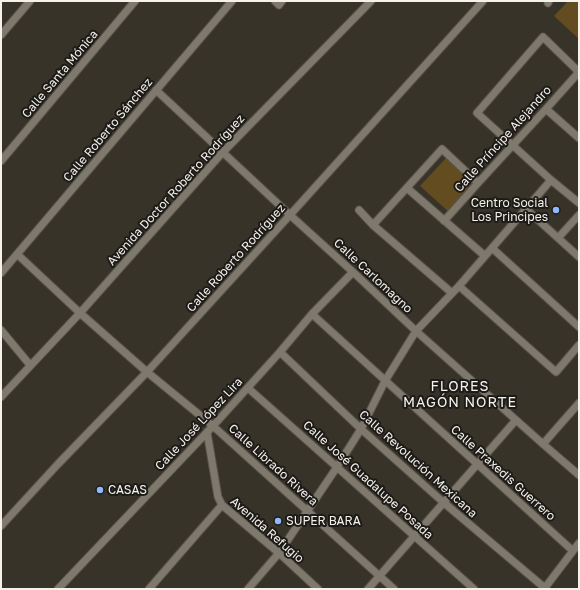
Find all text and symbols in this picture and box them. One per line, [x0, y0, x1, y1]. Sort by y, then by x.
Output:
street label: Calle Santa Mónica [19, 27, 101, 121]
street label: Calle Roberto Sánchez [60, 75, 156, 185]
street label: Calle Príncipe Alejandro [452, 83, 554, 195]
street label: Avenida Doctor Roberto Rodríguez [104, 112, 248, 268]
place label: Centro Social Los Principes [471, 196, 548, 224]
street label: Calle Roberto Rodríguez [184, 201, 288, 315]
marker: Centro Social Los Principes [551, 205, 561, 215]
street label: Calle Carlomagno [331, 236, 415, 316]
street label: Calle José López Lira [152, 375, 246, 473]
district label: FLORES MAGÓN NORTE [403, 379, 517, 412]
street label: Calle Revolución Mexicana [356, 407, 480, 521]
street label: Calle José Guadalupe Posada [300, 418, 436, 542]
street label: Calle Librado Rivera [225, 421, 321, 509]
street label: Calle Praxedis Guerrero [448, 422, 558, 524]
place label: CASAS [108, 483, 147, 497]
marker: CASAS [95, 485, 105, 495]
street label: Avenida Refugio [227, 494, 307, 566]
place label: SUPER BARA [286, 514, 361, 528]
marker: SUPER BARA [273, 516, 283, 526]

